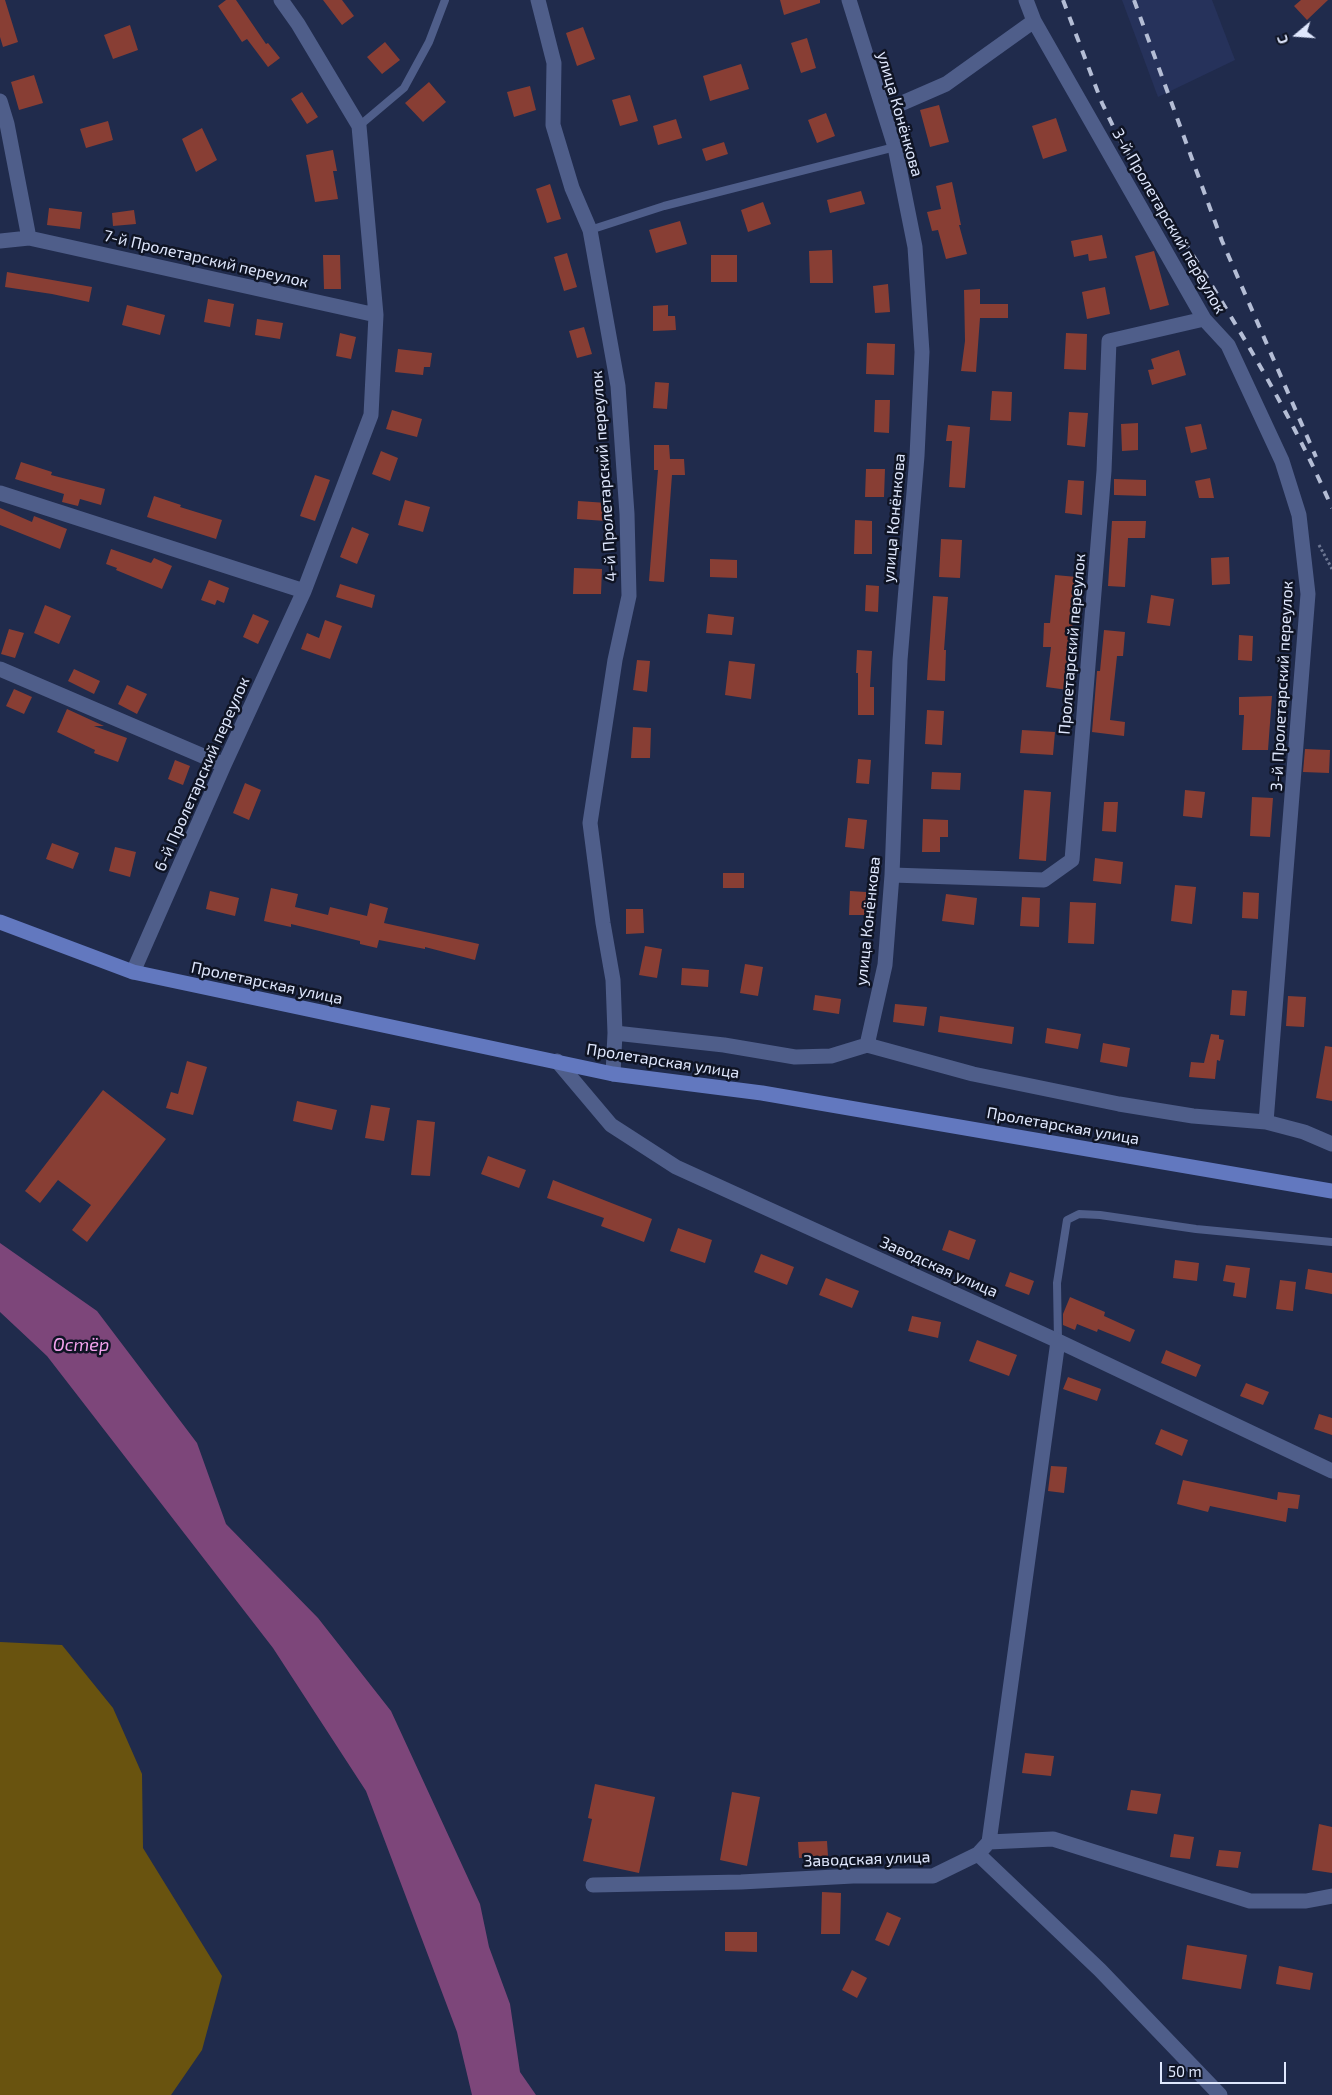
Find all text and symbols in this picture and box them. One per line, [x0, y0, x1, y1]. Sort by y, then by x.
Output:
north arrow [1272, 10, 1322, 60]
text: С [1273, 33, 1292, 46]
street label: улица Конёнкова [873, 49, 927, 179]
street label: 3-й Пролетарский переулок [1108, 125, 1230, 317]
street label: 7-й Пролетарский переулок [102, 226, 310, 292]
street label: 4-й Пролетарский переулок [587, 370, 621, 582]
street label: улица Конёнкова [879, 453, 909, 583]
street label: Пролетарский переулок [1055, 553, 1089, 735]
street label: 3-й Пролетарский переулок [1267, 580, 1297, 792]
street label: 6-й Пролетарский переулок [150, 674, 254, 874]
street label: улица Конёнкова [852, 856, 884, 986]
street label: Пролетарская улица [189, 958, 345, 1008]
street label: Пролетарская улица [585, 1039, 741, 1083]
street label: Пролетарская улица [985, 1103, 1141, 1149]
street label: Заводская улица [877, 1232, 1001, 1302]
water label: Остёр [53, 1334, 109, 1356]
street label: Заводская улица [803, 1847, 931, 1871]
scale bar [1162, 2052, 1288, 2084]
text: 50 m [1168, 2062, 1202, 2080]

